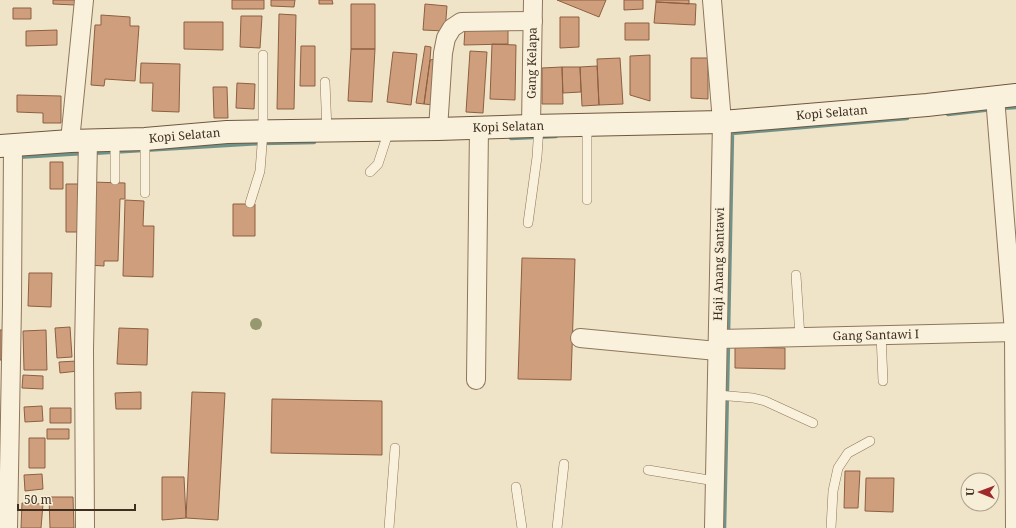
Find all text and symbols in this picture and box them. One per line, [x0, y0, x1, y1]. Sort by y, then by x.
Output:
street label: Gang Kelapa [522, 27, 541, 99]
street label: Kopi Selatan [796, 101, 869, 124]
street label: Kopi Selatan [472, 117, 545, 136]
street label: Kopi Selatan [148, 124, 221, 147]
street label: Haji Anang Santawi [709, 207, 728, 321]
street label: Gang Santawi I [833, 325, 919, 344]
north arrow [960, 472, 1000, 512]
scale bar [18, 486, 135, 512]
text: U [962, 487, 977, 496]
text: 50 m [24, 491, 52, 508]

